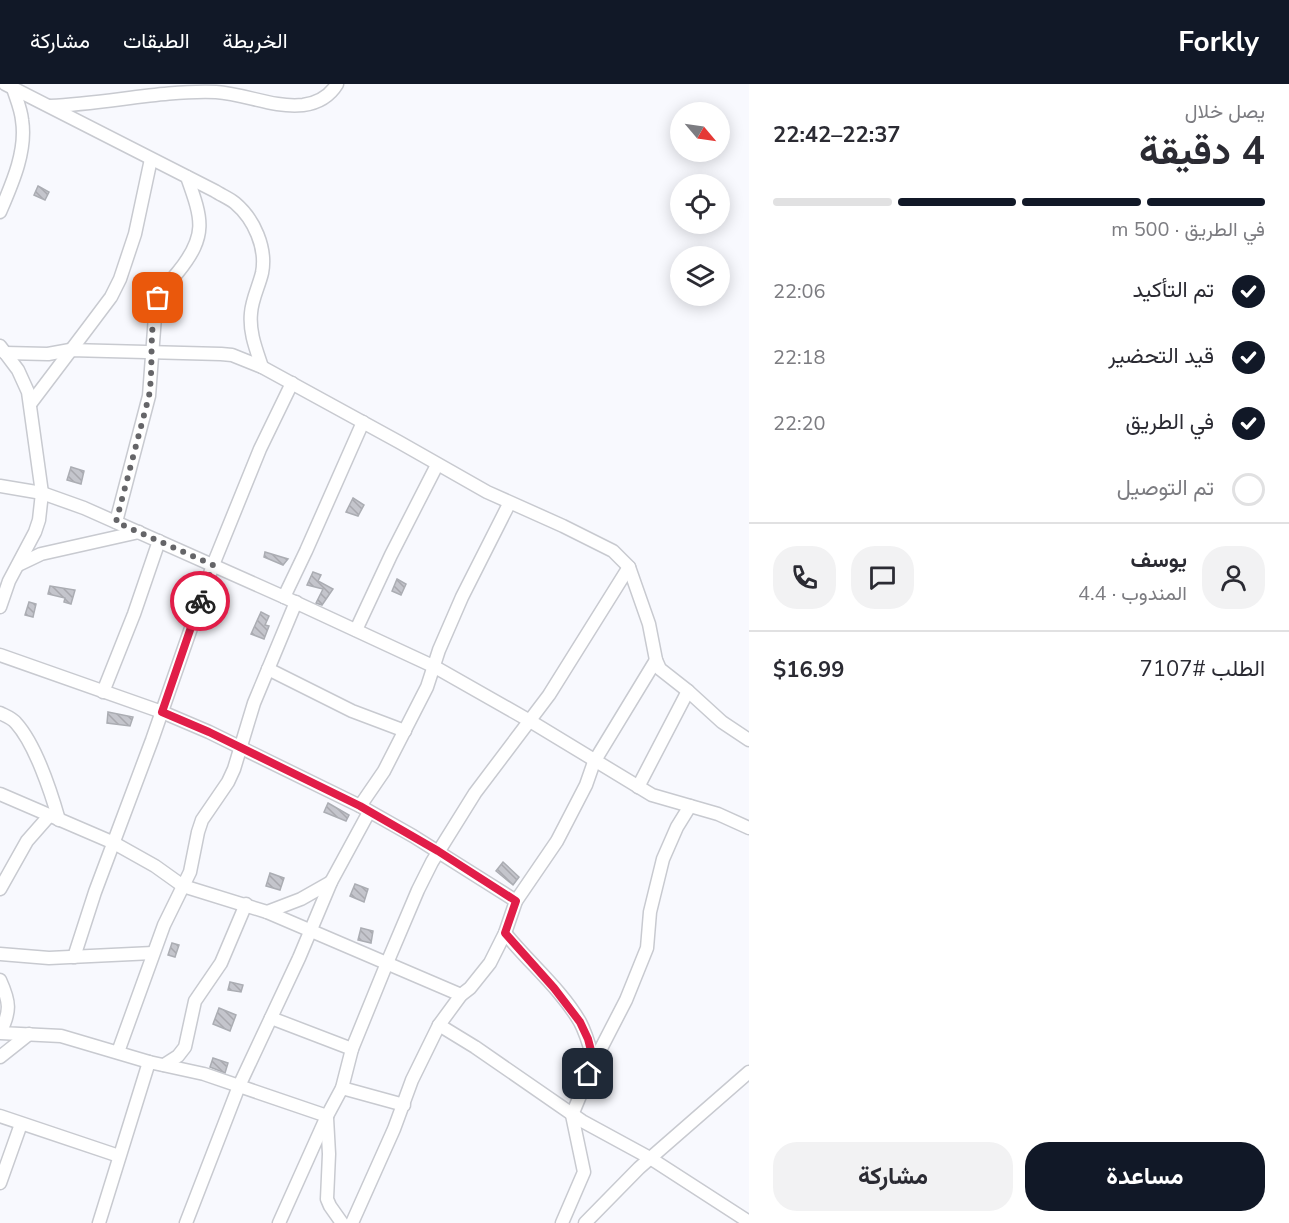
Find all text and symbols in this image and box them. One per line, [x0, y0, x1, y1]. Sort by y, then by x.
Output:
text: Forkly [1178, 23, 1259, 61]
text: مشاركة [30, 27, 90, 55]
text: الطبقات [123, 27, 190, 55]
text: الخريطة [223, 27, 288, 55]
text: يصل خلال [1185, 98, 1265, 125]
north arrow [670, 102, 730, 162]
map controls [670, 102, 730, 306]
text: 22:37–22:42 [773, 120, 901, 150]
text: 4 دقيقة [1139, 125, 1265, 178]
button: locate [670, 174, 730, 234]
text: في الطريق · 500 m [1111, 216, 1265, 243]
button: layers [670, 246, 730, 306]
pin [132, 272, 183, 323]
text: تم التأكيد [1133, 275, 1214, 305]
icon: check [1232, 275, 1265, 308]
text: 22:06 [773, 278, 826, 305]
icon: bag [141, 281, 174, 314]
text: قيد التحضير [1108, 341, 1214, 371]
icon: check [1232, 341, 1265, 374]
text: 22:18 [773, 344, 826, 371]
text: في الطريق [1125, 407, 1214, 437]
icon: check [1232, 407, 1265, 440]
text: 22:20 [773, 410, 826, 437]
text: تم التوصيل [1117, 473, 1214, 503]
text: يوسف [1131, 545, 1187, 575]
button: phone [773, 546, 836, 609]
button: chat [851, 546, 914, 609]
button: person [1202, 546, 1265, 609]
courier [170, 571, 230, 631]
text: المندوب · 4.4 [1078, 580, 1187, 607]
icon: bike [184, 585, 217, 618]
text: الطلب #7107 [1140, 654, 1265, 684]
text: $16.99 [773, 655, 844, 685]
pin [562, 1048, 613, 1099]
icon: home [571, 1057, 604, 1090]
button: مشاركة [773, 1142, 1013, 1211]
button: مساعدة [1025, 1142, 1265, 1211]

